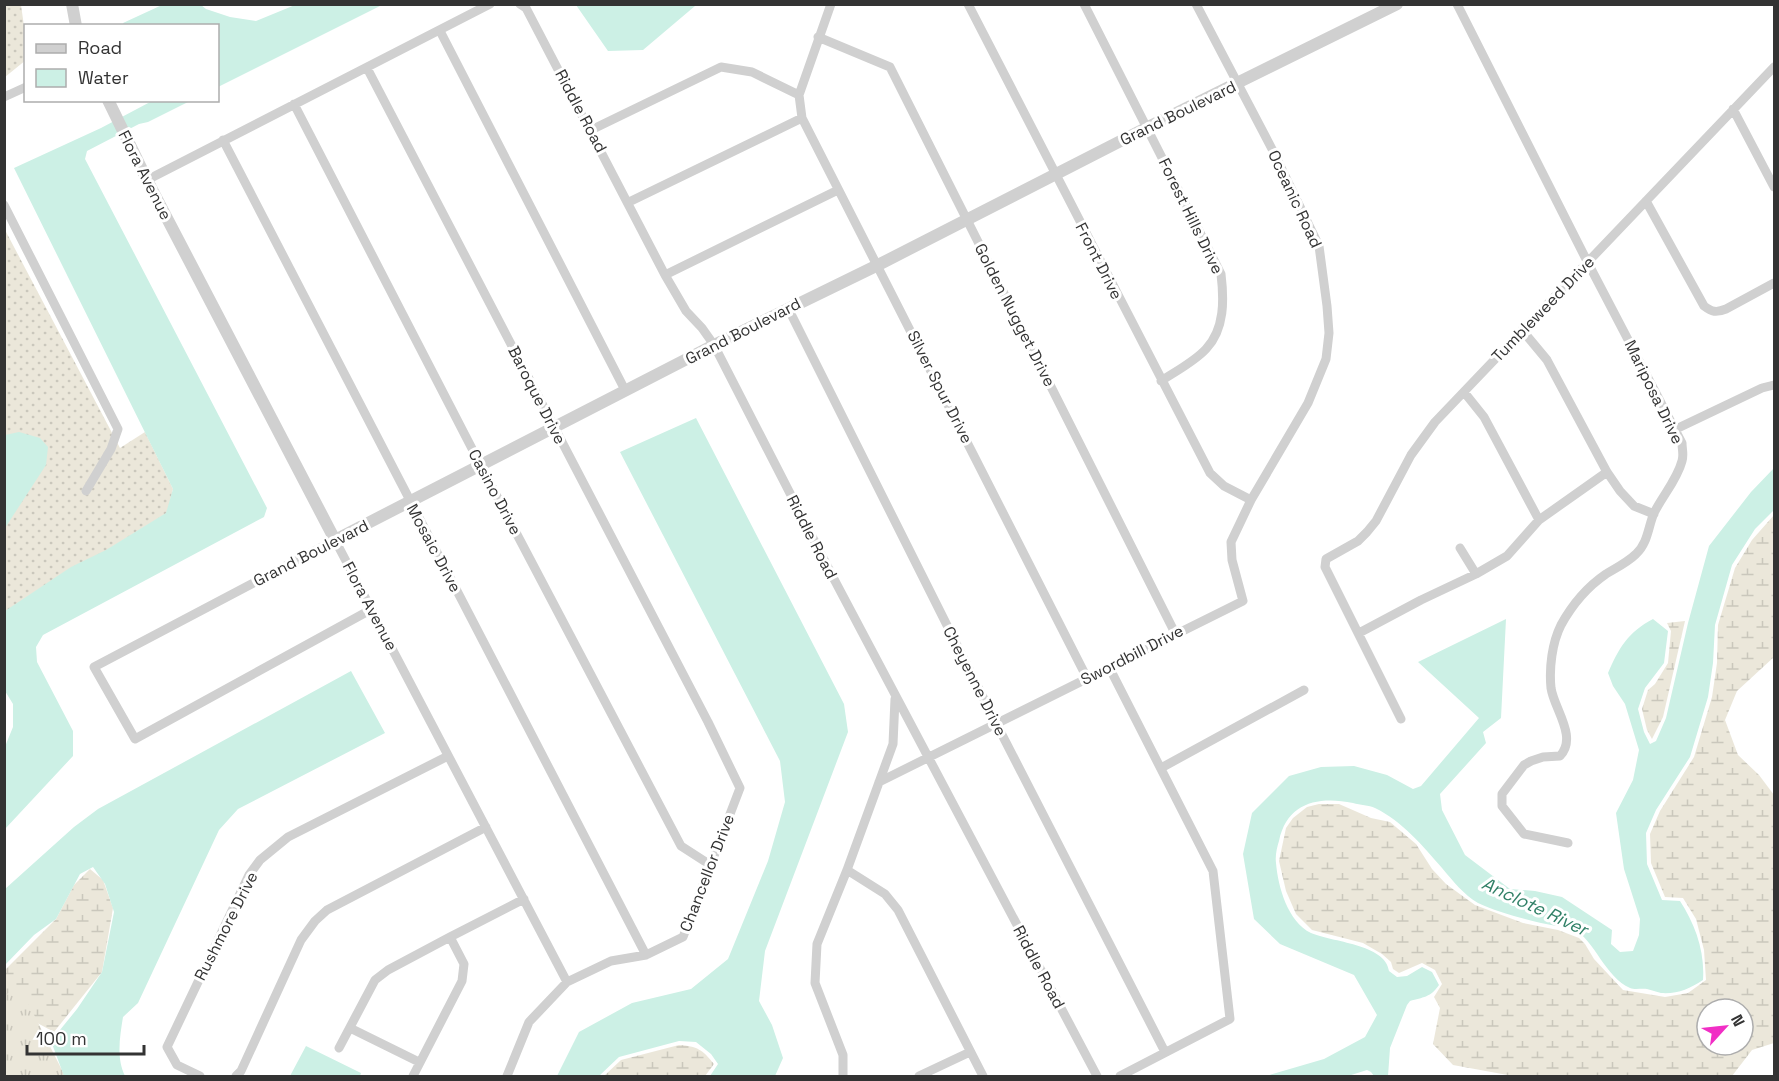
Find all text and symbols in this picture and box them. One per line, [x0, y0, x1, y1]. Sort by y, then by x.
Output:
legend [24, 24, 219, 102]
text: Road [78, 36, 122, 59]
text: Water [78, 66, 129, 89]
street label: Riddle Road [550, 66, 612, 156]
street label: Grand Boulevard [1116, 76, 1240, 150]
street label: Flora Avenue [113, 127, 177, 223]
street label: Oceanic Road [1263, 147, 1327, 251]
street label: Forest Hills Drive [1154, 155, 1228, 277]
street label: Front Drive [1071, 219, 1127, 303]
street label: Golden Nugget Drive [970, 240, 1060, 390]
street label: Tumbleweed Drive [1487, 251, 1599, 367]
street label: Grand Boulevard [682, 293, 804, 369]
street label: Silver Spur Drive [903, 327, 977, 447]
street label: Mariposa Drive [1620, 337, 1688, 447]
street label: Baroque Drive [503, 342, 571, 448]
street label: Casino Drive [464, 446, 526, 538]
street label: Riddle Road [782, 492, 842, 582]
street label: Mosaic Drive [402, 500, 466, 596]
street label: Grand Boulevard [250, 515, 372, 591]
street label: Flora Avenue [338, 558, 402, 654]
street label: Swordbill Drive [1077, 620, 1187, 690]
street label: Cheyenne Drive [938, 623, 1012, 739]
street label: Chancellor Drive [675, 811, 739, 935]
street label: Rushmore Drive [190, 868, 262, 984]
water label: Anclote River [1478, 871, 1594, 941]
street label: Riddle Road [1008, 922, 1070, 1012]
north arrow [1695, 997, 1755, 1057]
text: N [1726, 1011, 1750, 1030]
scale bar [27, 1018, 144, 1056]
text: 100 m [36, 1027, 87, 1050]

